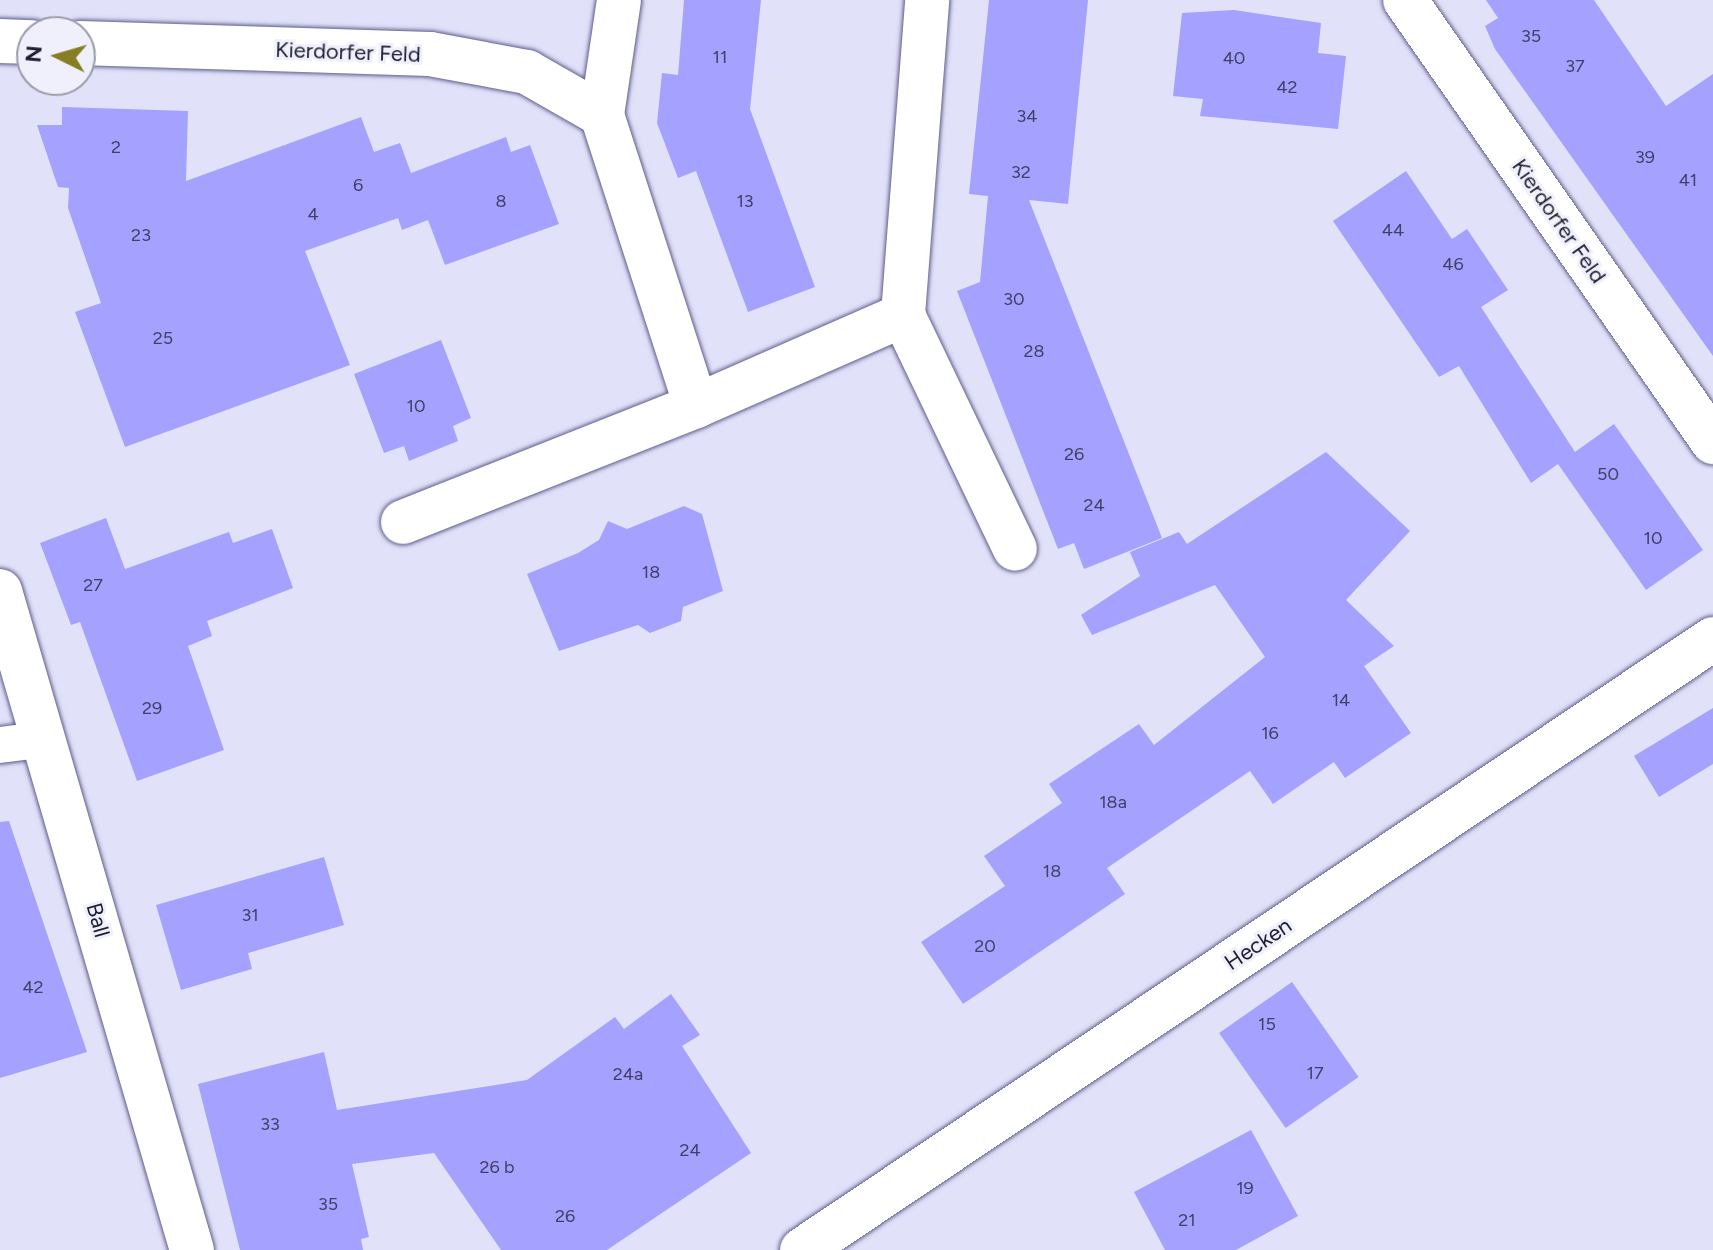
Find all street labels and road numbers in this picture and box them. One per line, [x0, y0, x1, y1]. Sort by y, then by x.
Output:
street label: Kierdorfer Feld [275, 36, 421, 68]
street label: Kierdorfer Feld [1506, 154, 1612, 288]
street label: Ball [81, 900, 115, 940]
street label: Hecken [1219, 912, 1297, 976]

